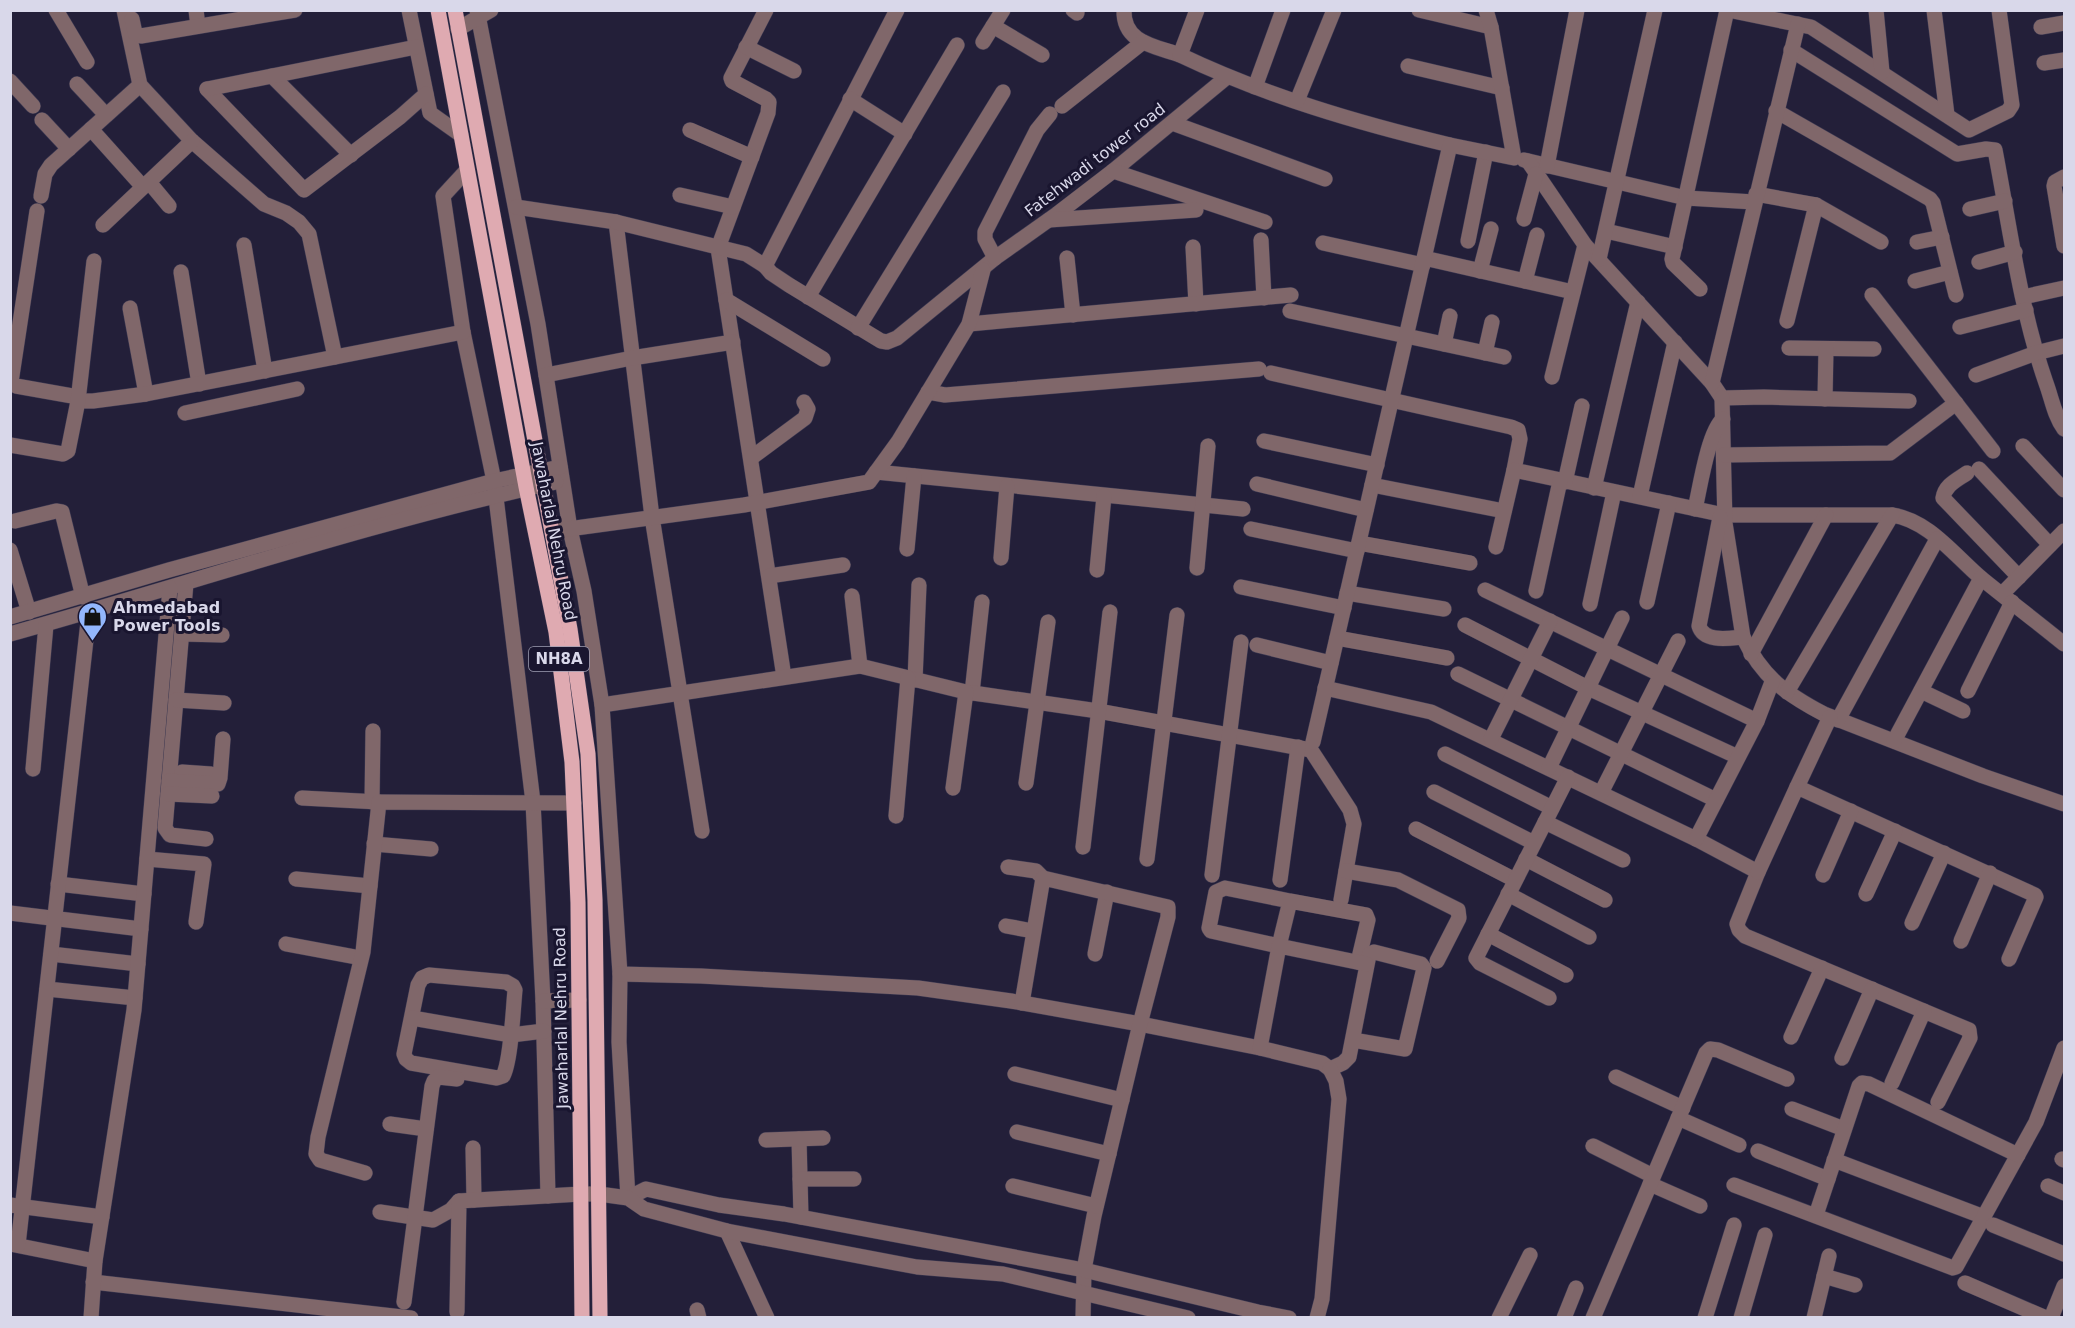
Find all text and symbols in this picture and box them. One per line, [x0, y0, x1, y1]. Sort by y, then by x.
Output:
street label: Fatehwadi tower road [1021, 99, 1169, 221]
street label: Jawaharlal Nehru Road [527, 439, 581, 622]
place label: Ahmedabad Power Tools [113, 598, 221, 635]
shop icon: Ahmedabad Power Tools [76, 600, 108, 642]
road number: NH8A [529, 647, 589, 671]
street label: Jawaharlal Nehru Road [550, 927, 572, 1110]

